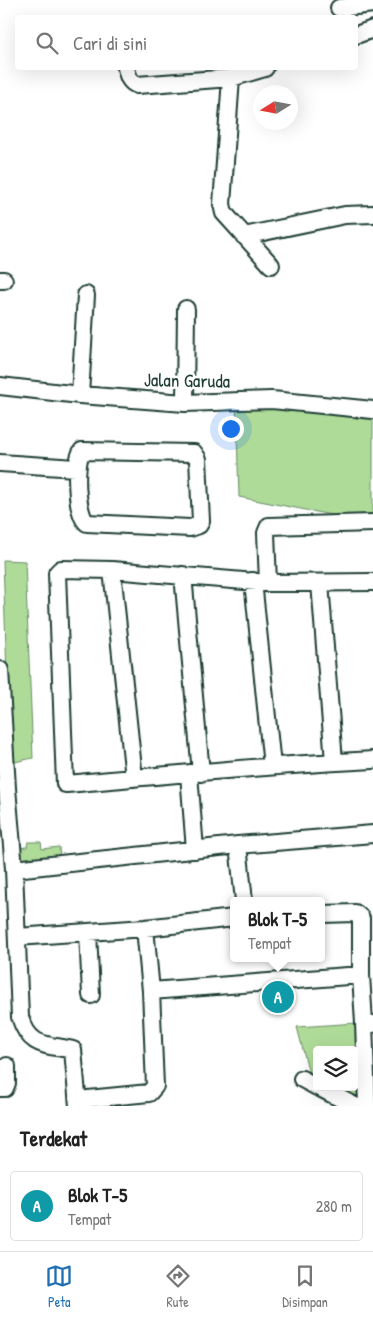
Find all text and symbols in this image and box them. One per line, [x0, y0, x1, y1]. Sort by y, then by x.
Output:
search box [15, 15, 358, 70]
icon: search [33, 29, 61, 57]
text: Cari di sini [73, 30, 147, 56]
north arrow [253, 85, 298, 130]
street label: Jalan Garuda [144, 366, 231, 394]
your location [218, 416, 244, 442]
popup [230, 897, 325, 962]
text: Blok T-5 [248, 906, 307, 932]
text: Tempat [248, 932, 291, 954]
pin: A [262, 978, 294, 1016]
map controls [313, 1046, 358, 1091]
button: layers [313, 1046, 358, 1091]
text: Terdekat [20, 1124, 87, 1153]
text: Blok T-5 [68, 1182, 127, 1208]
text: A [33, 1195, 41, 1217]
text: 280 m [316, 1195, 352, 1217]
text: Tempat [68, 1208, 111, 1230]
tab: Peta [45, 1262, 73, 1311]
tab: Rute [164, 1262, 192, 1311]
tab: Disimpan [282, 1262, 328, 1311]

